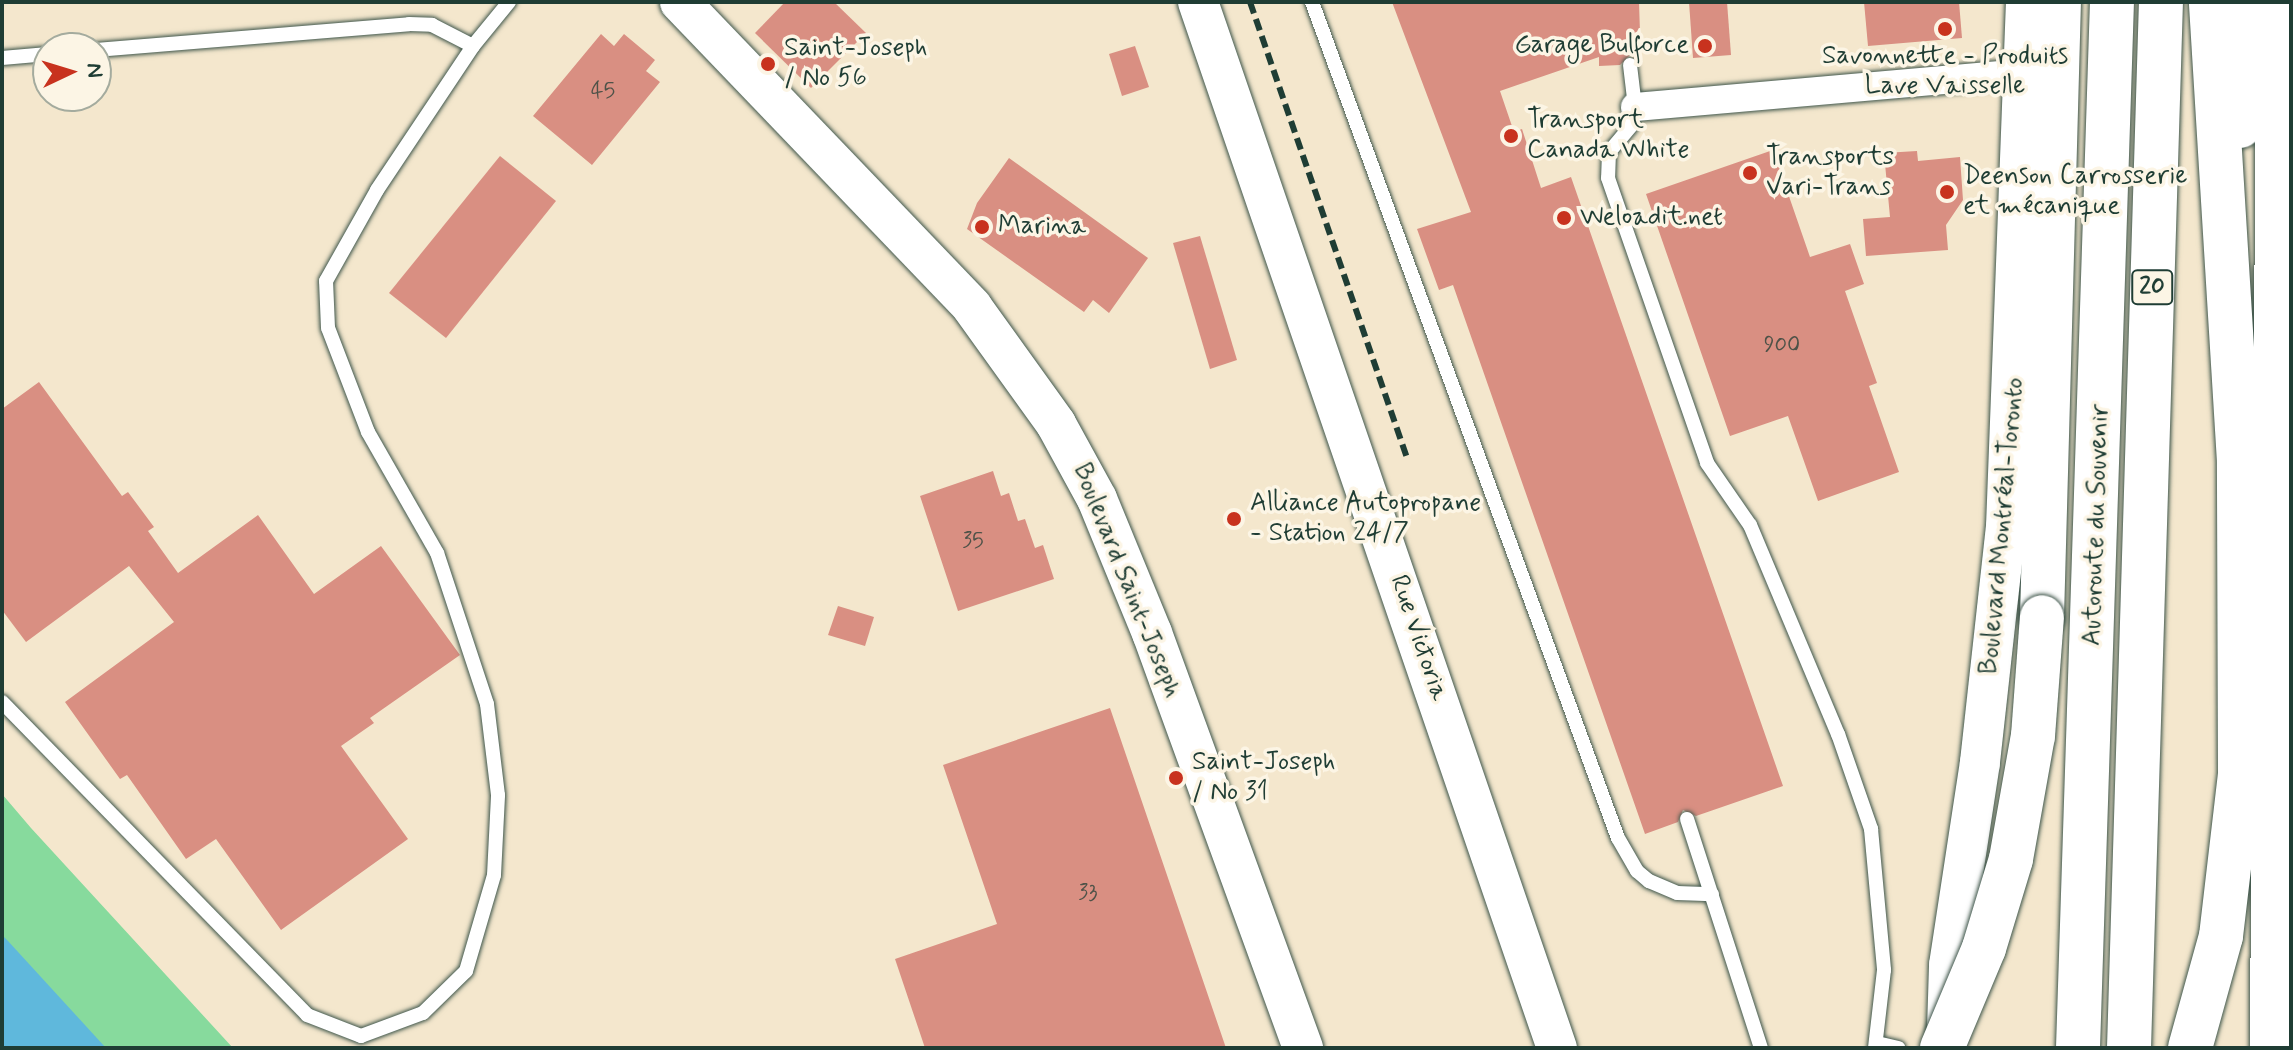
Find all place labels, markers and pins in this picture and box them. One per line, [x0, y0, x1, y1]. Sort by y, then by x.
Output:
marker: Savonnette - Produits Lave Vaisselle [1936, 20, 1954, 38]
place label: Garage Bulforce [1515, 30, 1689, 62]
place label: Saint-Joseph / No 56 [784, 33, 928, 94]
marker: Garage Bulforce [1696, 37, 1714, 55]
place label: Savonnette - Produits Lave Vaisselle [1822, 41, 2068, 102]
marker: Saint-Joseph / No 56 [759, 55, 777, 73]
place label: Transport Canada White [1527, 105, 1689, 166]
marker: Transport Canada White [1502, 127, 1520, 145]
place label: Transports Vari-Trans [1766, 142, 1894, 204]
place label: Deenson Carrosserie et mécanique [1963, 161, 2189, 222]
marker: Transports Vari-Trans [1741, 164, 1759, 182]
marker: Deenson Carrosserie et mécanique [1938, 183, 1956, 201]
place label: Weloadit.net [1580, 202, 1723, 234]
marker: Weloadit.net [1555, 209, 1573, 227]
place label: Marina [998, 211, 1086, 243]
marker: Marina [973, 218, 991, 236]
place label: Alliance Autopropane - Station 24/7 [1250, 488, 1478, 550]
marker: Alliance Autopropane - Station 24/7 [1225, 510, 1243, 528]
place label: Saint-Joseph / No 31 [1192, 747, 1336, 808]
marker: Saint-Joseph / No 31 [1167, 769, 1185, 787]

